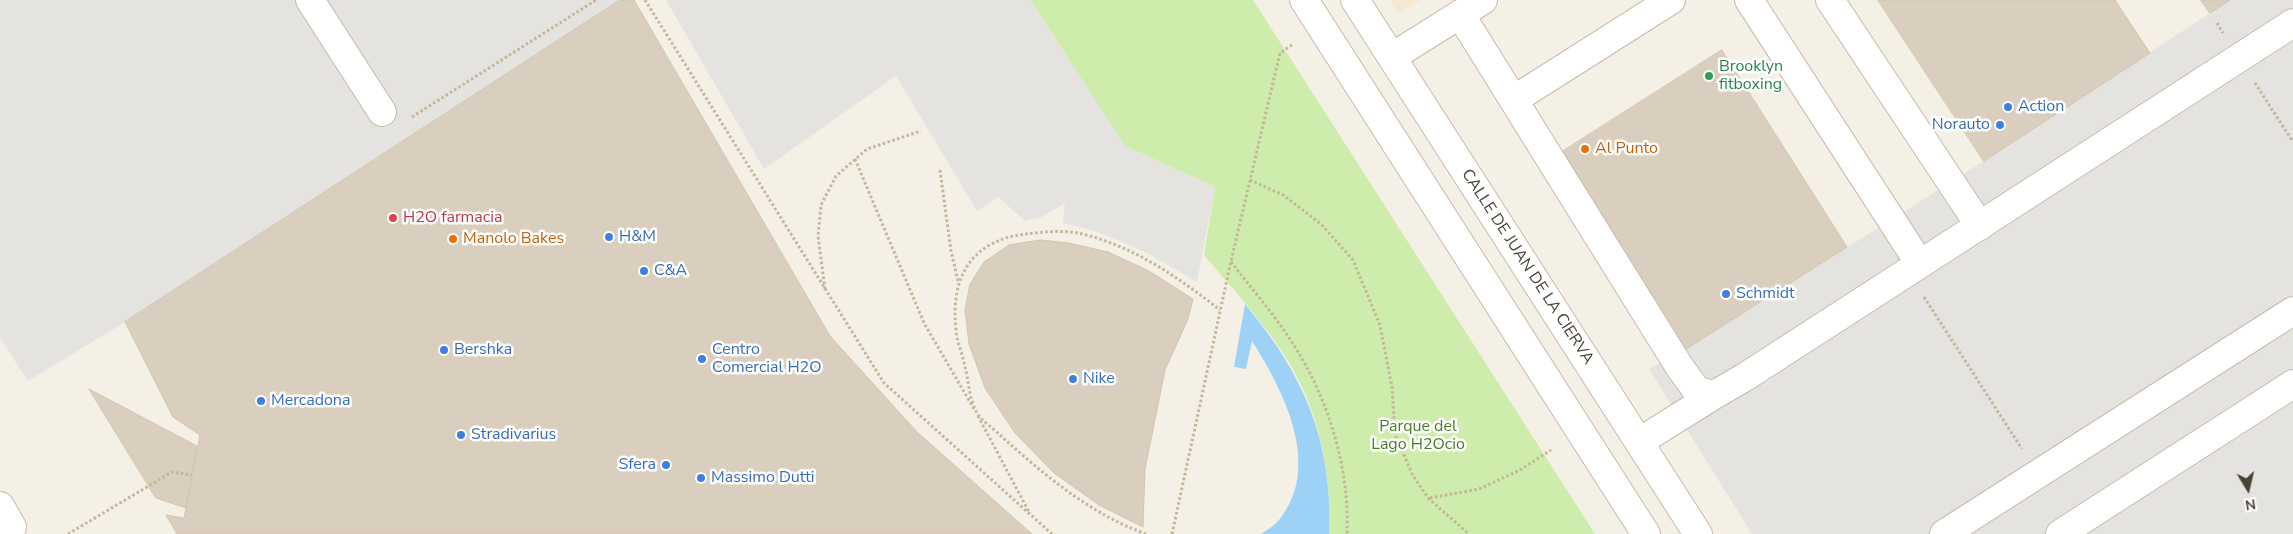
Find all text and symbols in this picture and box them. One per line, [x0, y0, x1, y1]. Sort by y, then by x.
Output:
place label: Brooklyn fitboxing [1719, 57, 1783, 95]
marker: Brooklyn fitboxing [1703, 70, 1715, 82]
place label: Action [2018, 97, 2064, 117]
marker: Action [2002, 101, 2014, 113]
place label: Norauto [1932, 115, 1990, 135]
marker: Norauto [1994, 119, 2006, 131]
place label: Al Punto [1595, 139, 1658, 159]
marker: Al Punto [1579, 143, 1591, 155]
street label: CALLE DE JUAN DE LA CIERVA [1457, 166, 1597, 368]
place label: H2O farmacia [403, 208, 502, 228]
marker: H2O farmacia [387, 212, 399, 224]
place label: H&M [619, 227, 656, 247]
place label: Manolo Bakes [463, 229, 564, 249]
marker: H&M [603, 231, 615, 243]
marker: Manolo Bakes [447, 233, 459, 245]
place label: C&A [654, 261, 687, 281]
marker: C&A [638, 265, 650, 277]
place label: Schmidt [1736, 284, 1795, 304]
marker: Schmidt [1720, 288, 1732, 300]
place label: Bershka [454, 340, 512, 360]
place label: Centro Comercial H2O [712, 340, 821, 378]
marker: Bershka [438, 344, 450, 356]
marker: Centro Comercial H2O [696, 353, 708, 365]
place label: Nike [1083, 369, 1115, 389]
marker: Nike [1067, 373, 1079, 385]
place label: Mercadona [271, 391, 350, 411]
marker: Mercadona [255, 395, 267, 407]
park label: Parque del Lago H2Ocio [1371, 417, 1465, 455]
place label: Stradivarius [471, 425, 556, 445]
marker: Stradivarius [455, 429, 467, 441]
place label: Sfera [618, 455, 656, 475]
marker: Sfera [660, 459, 672, 471]
north arrow [2223, 464, 2273, 514]
place label: Massimo Dutti [711, 468, 815, 488]
marker: Massimo Dutti [695, 472, 707, 484]
text: N [2244, 494, 2257, 515]

